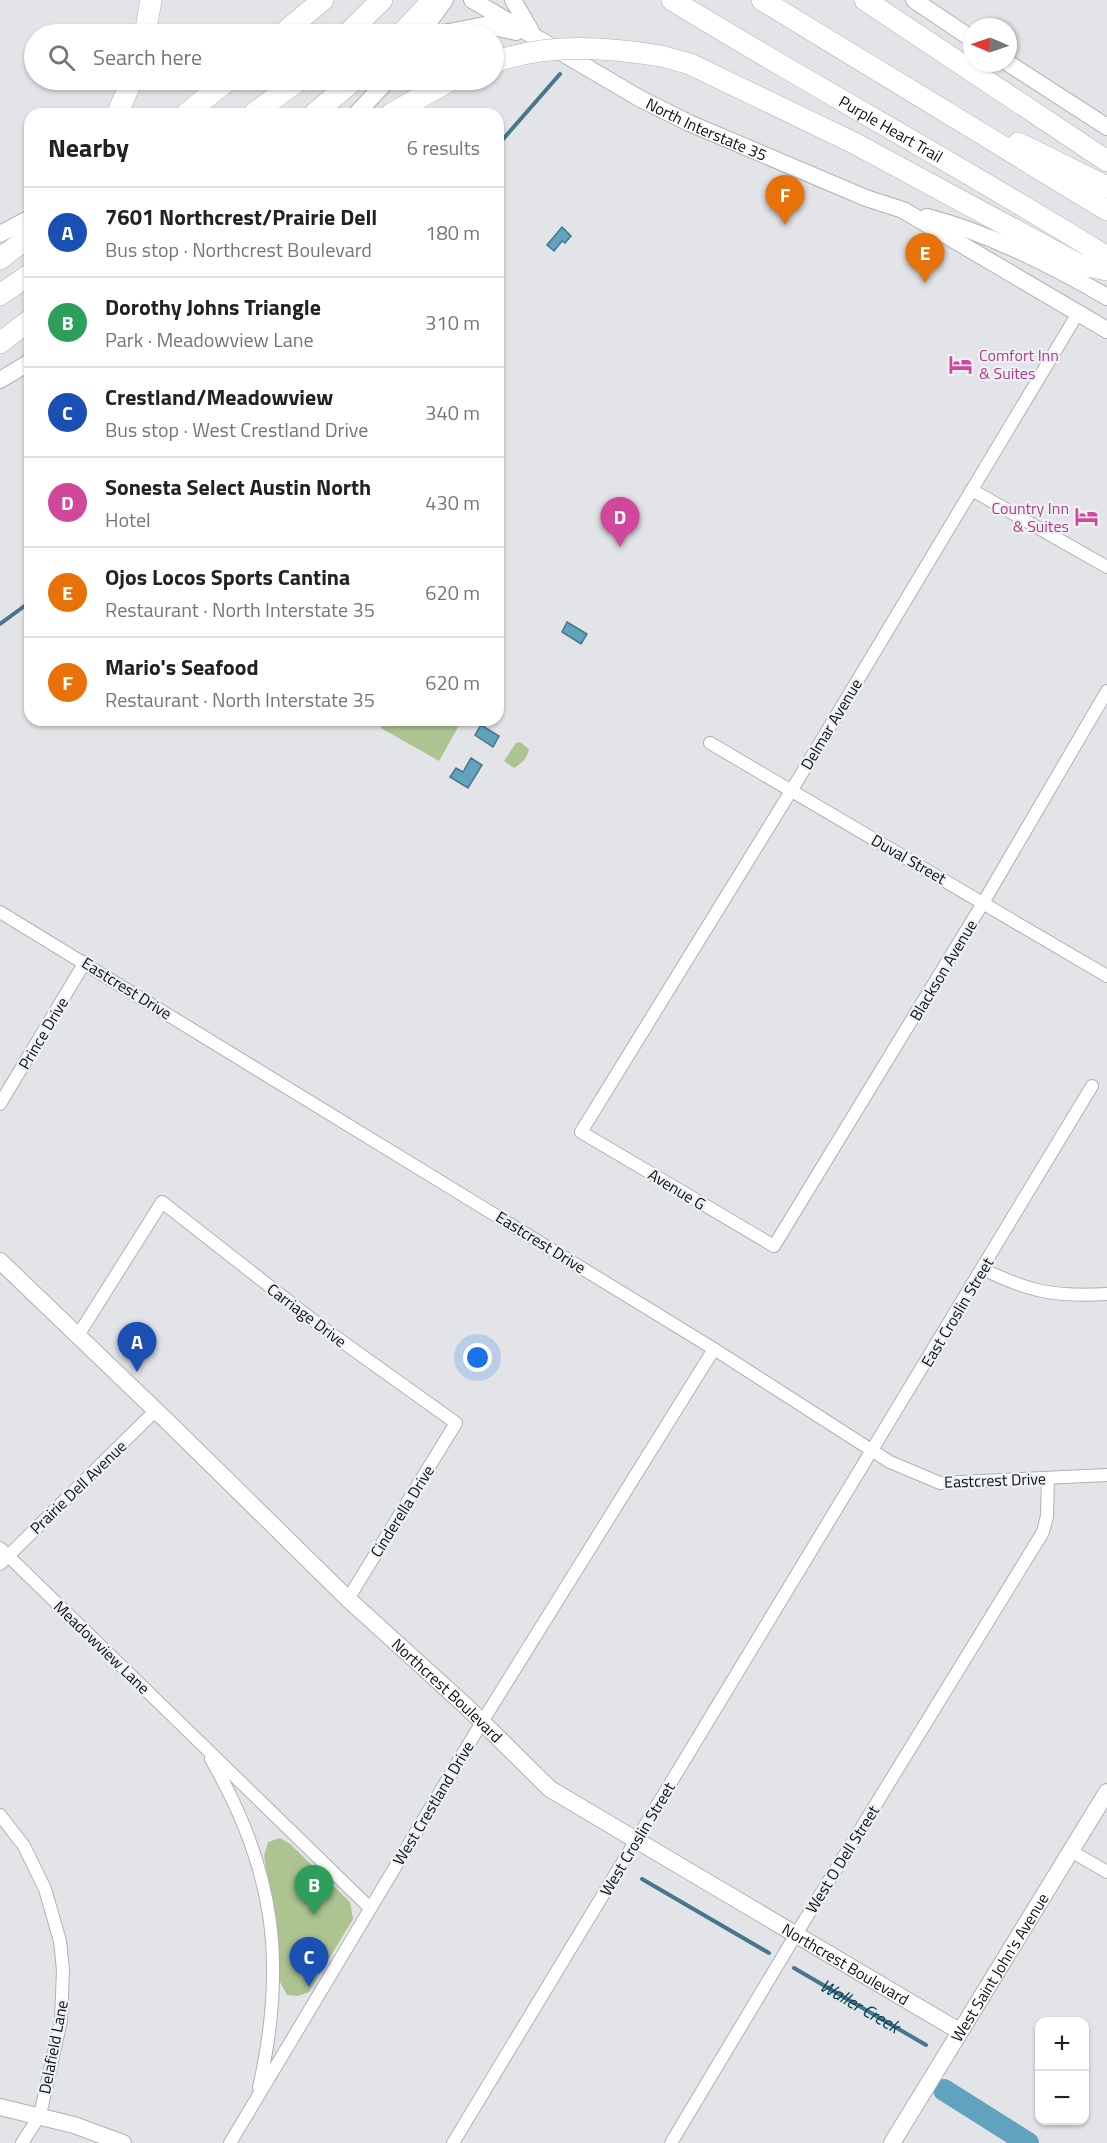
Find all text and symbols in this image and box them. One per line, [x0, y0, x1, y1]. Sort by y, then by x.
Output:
north arrow [963, 18, 1017, 72]
search box [24, 24, 504, 90]
text: Search here [93, 40, 202, 74]
icon: search [45, 41, 78, 74]
street label: Purple Heart Trail [834, 89, 947, 168]
street label: North Interstate 35 [642, 91, 771, 167]
text: Nearby [48, 128, 129, 167]
text: 6 results [407, 132, 480, 163]
pin: F [766, 176, 804, 225]
text: 7601 Northcrest/Prairie Dell [105, 200, 377, 234]
text: A [61, 217, 74, 248]
text: 180 m [425, 217, 480, 248]
text: Bus stop · Northcrest Boulevard [105, 234, 372, 265]
pin: E [906, 234, 944, 283]
text: Dorothy Johns Triangle [105, 290, 321, 324]
text: B [61, 307, 74, 338]
text: 310 m [425, 307, 480, 338]
text: Park · Meadowview Lane [105, 324, 314, 355]
place label: Comfort Inn & Suites [979, 343, 1059, 385]
hotel icon: Comfort Inn & Suites [948, 351, 974, 377]
text: Crestland/Meadowview [105, 380, 333, 414]
text: C [62, 397, 73, 428]
text: 340 m [425, 397, 480, 428]
text: Bus stop · West Crestland Drive [105, 414, 368, 445]
text: Sonesta Select Austin North [105, 470, 371, 504]
text: D [61, 487, 74, 518]
text: 430 m [425, 487, 480, 518]
place label: Country Inn & Suites [991, 496, 1069, 538]
pin: D [600, 498, 640, 547]
text: Hotel [105, 504, 151, 535]
hotel icon: Country Inn & Suites [1074, 504, 1100, 530]
text: Ojos Locos Sports Cantina [105, 560, 350, 594]
text: E [62, 577, 73, 608]
text: 620 m [425, 577, 480, 608]
text: Restaurant · North Interstate 35 [105, 594, 375, 625]
text: Mario's Seafood [105, 650, 259, 684]
text: F [62, 667, 73, 698]
text: 620 m [425, 667, 480, 698]
street label: Delmar Avenue [794, 674, 868, 774]
text: Restaurant · North Interstate 35 [105, 684, 375, 715]
street label: Duval Street [867, 828, 951, 890]
street label: Blackson Avenue [903, 915, 983, 1025]
street label: Eastcrest Drive [77, 951, 177, 1025]
street label: Prince Drive [12, 992, 74, 1074]
street label: Avenue G [644, 1162, 710, 1216]
street label: Eastcrest Drive [491, 1205, 591, 1279]
street label: East Croslin Street [915, 1252, 999, 1371]
street label: Carriage Drive [262, 1277, 352, 1353]
pin: A [118, 1322, 156, 1372]
your location [463, 1343, 492, 1372]
street label: Prairie Dell Avenue [24, 1434, 132, 1540]
street label: Cinderella Drive [364, 1460, 440, 1562]
street label: Eastcrest Drive [944, 1466, 1046, 1494]
street label: Meadowview Lane [48, 1595, 156, 1699]
street label: Northcrest Boulevard [386, 1632, 508, 1748]
street label: West Crestland Drive [386, 1736, 480, 1870]
street label: West Croslin Street [593, 1777, 681, 1900]
street label: West O Dell Street [799, 1800, 885, 1918]
pin: B [294, 1866, 334, 1915]
street label: West Saint John's Avenue [945, 1888, 1054, 2046]
street label: Northcrest Boulevard [778, 1917, 914, 2011]
pin: C [290, 1938, 328, 1987]
water label: Waller Creek [815, 1972, 907, 2041]
street label: Delafield Lane [32, 1998, 74, 2096]
map controls [1035, 2017, 1089, 2125]
button: + [1035, 2017, 1089, 2071]
button: − [1035, 2071, 1089, 2125]

